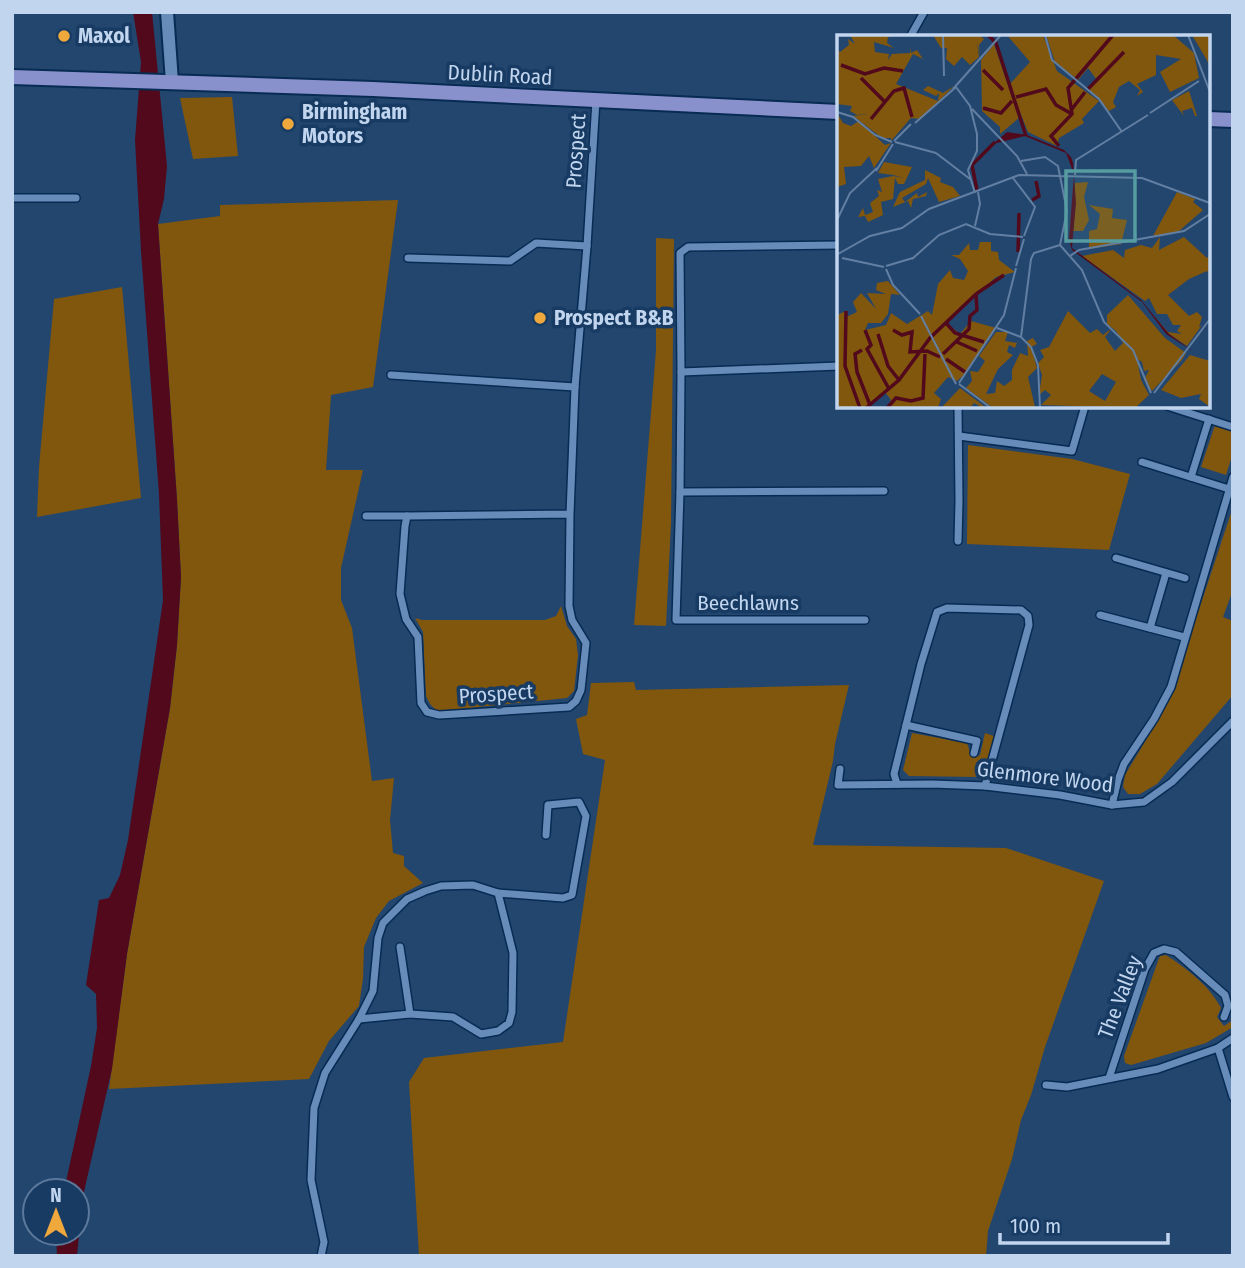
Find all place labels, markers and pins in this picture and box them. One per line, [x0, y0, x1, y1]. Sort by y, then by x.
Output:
place label: Maxol [78, 23, 130, 49]
marker: Maxol [56, 28, 72, 44]
place label: Birmingham Motors [302, 99, 407, 149]
marker: Birmingham Motors [280, 116, 296, 132]
place label: Prospect B&B [554, 305, 674, 331]
marker: Prospect B&B [532, 310, 548, 326]

